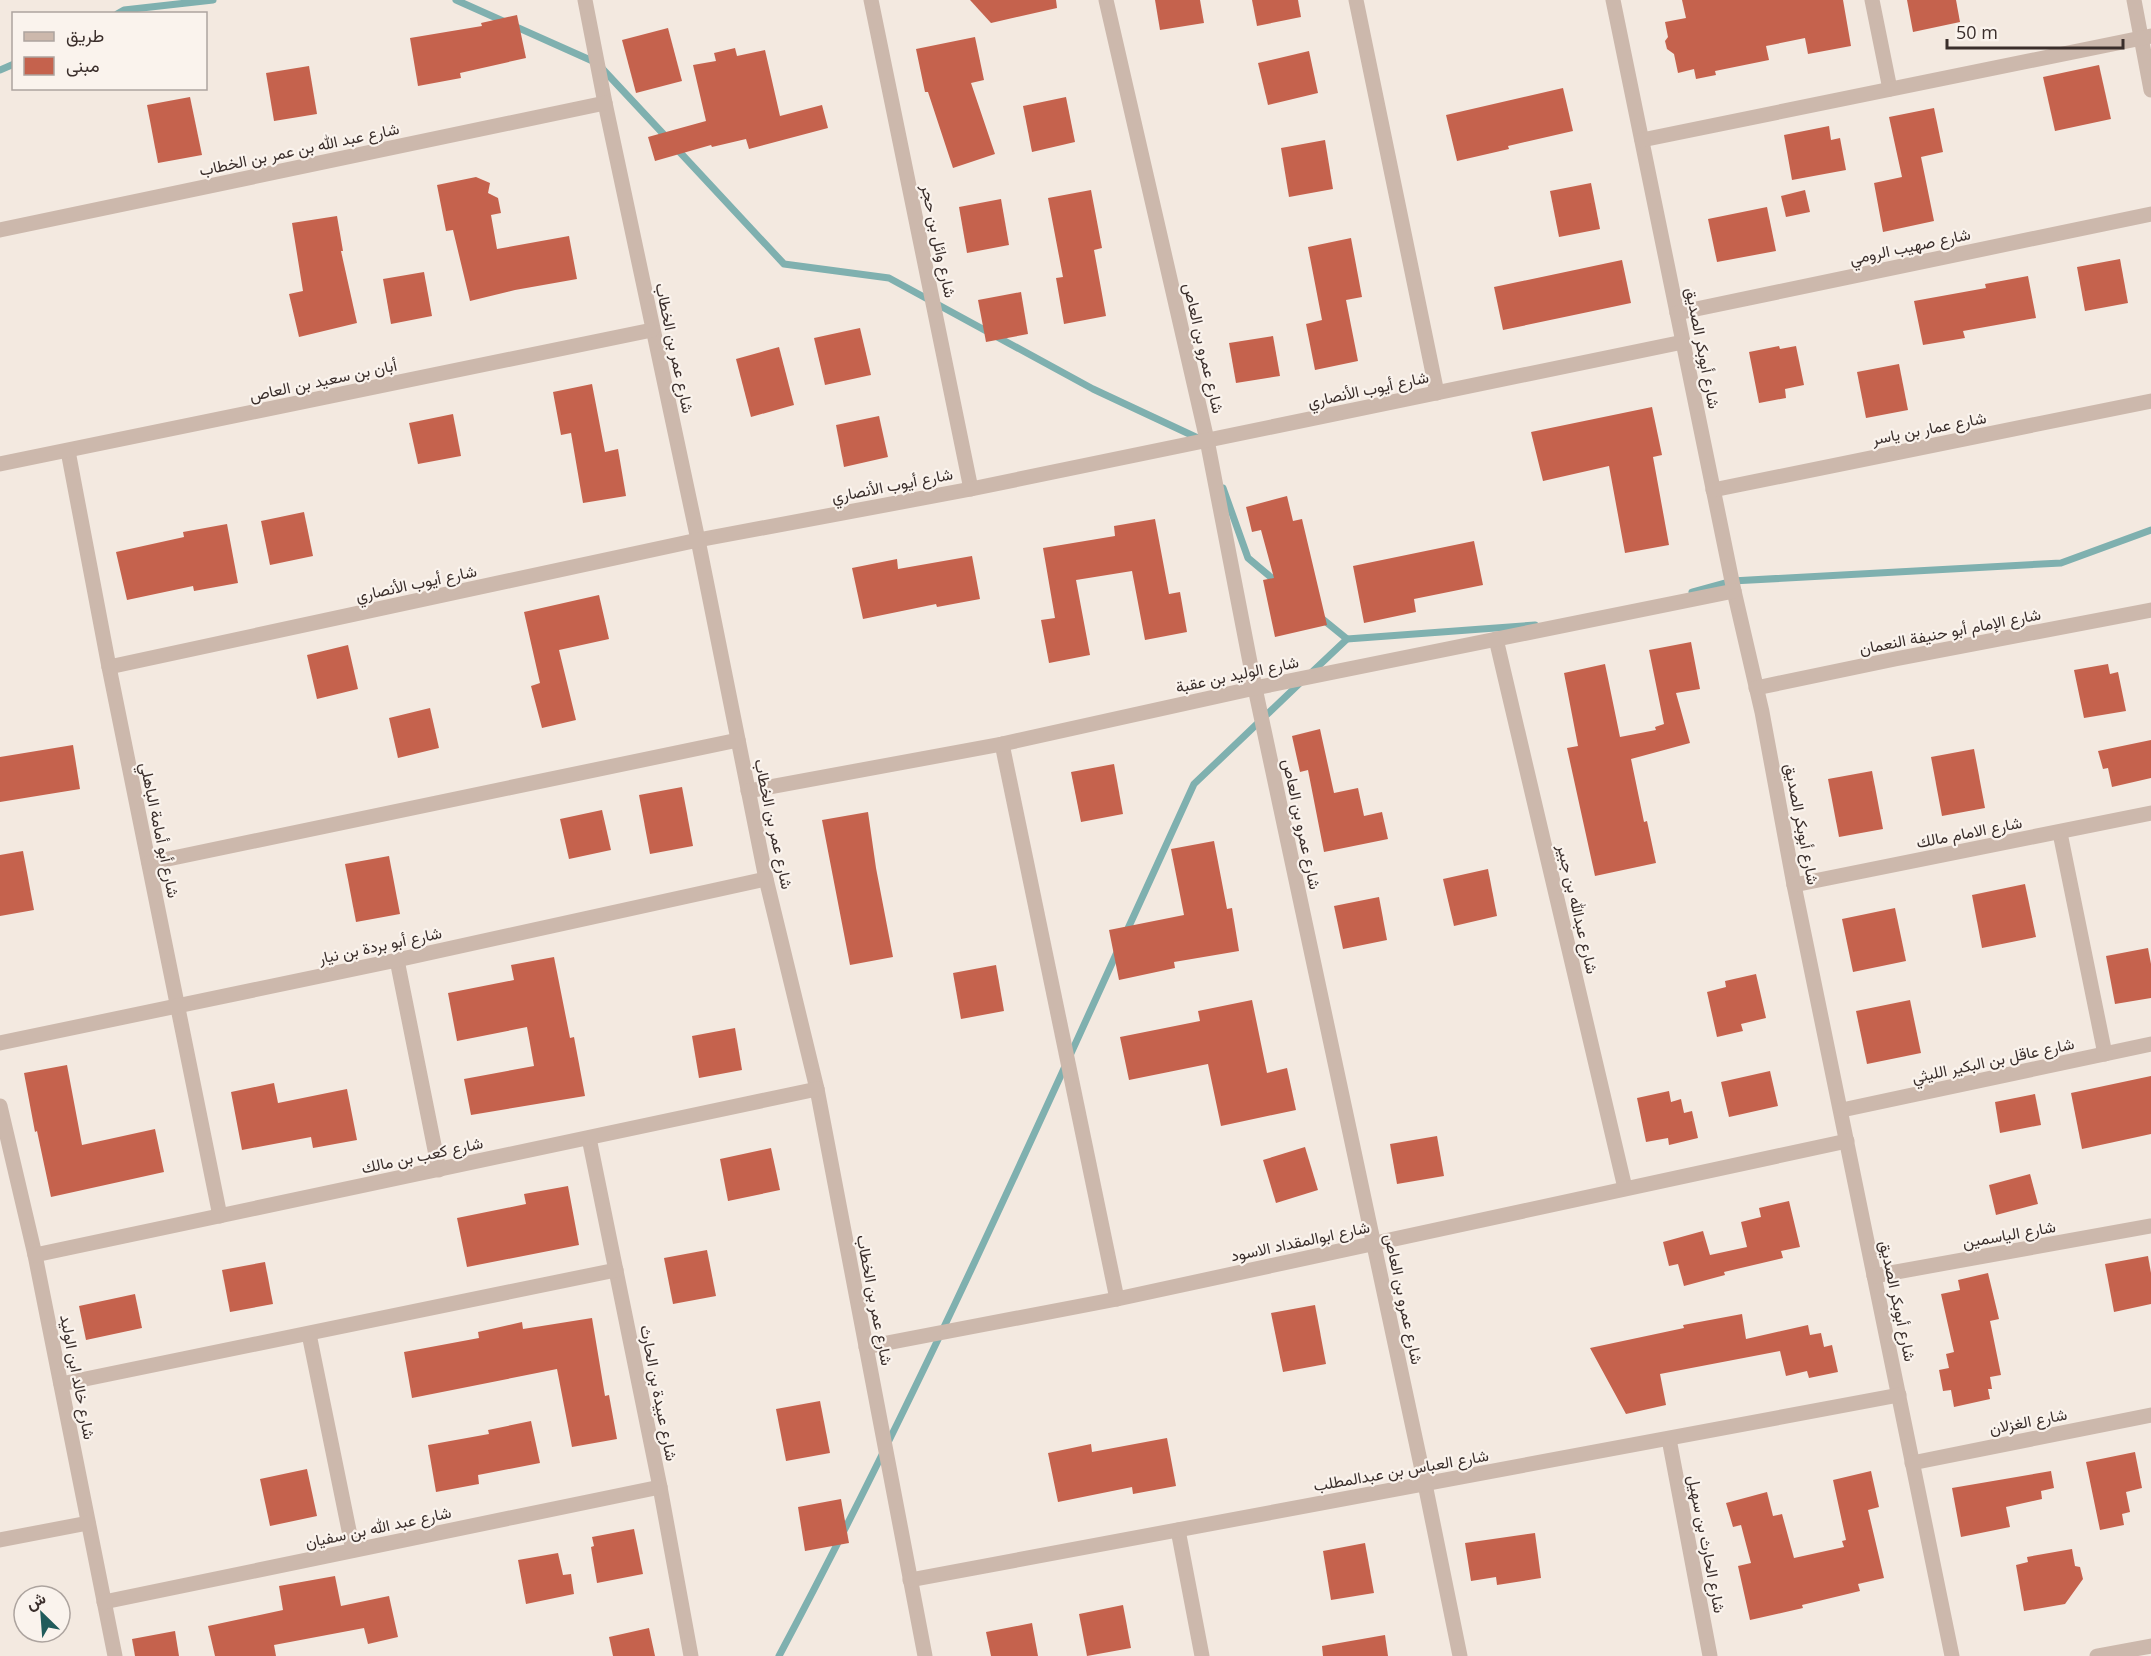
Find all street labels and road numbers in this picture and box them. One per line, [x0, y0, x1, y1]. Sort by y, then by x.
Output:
street label: شارع عبد الله بن عمر بن الخطاب [197, 117, 401, 182]
street label: شارع وائل بن حجر [915, 181, 962, 300]
street label: شارع صهيب الرومي [1847, 222, 1973, 272]
street label: شارع عمر بن الخطاب [649, 281, 700, 415]
street label: شارع عمرو بن العاص [1177, 281, 1230, 416]
street label: شارع أبوبكر الصديق [1679, 286, 1726, 411]
street label: أبان بن سعيد بن العاص [247, 354, 399, 406]
street label: شارع أيوب الأنصاري [1305, 365, 1431, 416]
street label: شارع عمار بن ياسر [1869, 406, 1988, 451]
street label: شارع أيوب الأنصاري [829, 462, 955, 510]
street label: شارع أيوب الأنصاري [353, 559, 479, 610]
street label: شارع الإمام أبو حنيفة النعمان [1857, 603, 2043, 660]
street label: شارع الوليد بن عقبة [1173, 650, 1301, 699]
street label: شارع عمر بن الخطاب [748, 757, 799, 891]
street label: شارع عمرو بن العاص [1276, 757, 1327, 892]
street label: شارع أبو أمامة الباهلي [132, 760, 185, 900]
street label: شارع أبوبكر الصديق [1778, 762, 1825, 887]
street label: شارع الامام مالك [1914, 811, 2024, 854]
street label: شارع عبدالله بن جبير [1551, 841, 1604, 976]
street label: شارع أبو بردة بن نيار [315, 921, 444, 970]
street label: شارع عاقل بن البكير الليثي [1910, 1032, 2077, 1091]
street label: شارع كعب بن مالك [359, 1131, 485, 1180]
street label: شارع الياسمين [1961, 1215, 2058, 1254]
street label: شارع ابوالمقداد الاسود [1228, 1216, 1372, 1267]
street label: شارع عمرو بن العاص [1378, 1232, 1429, 1367]
street label: شارع عمر بن الخطاب [851, 1233, 898, 1367]
street label: شارع أبوبكر الصديق [1873, 1239, 1922, 1364]
street label: شارع خالد ابن الوليد [54, 1313, 101, 1442]
street label: شارع عبيدة بن الحارث [634, 1323, 683, 1463]
street label: شارع الغزلان [1987, 1403, 2069, 1440]
street label: شارع العباس بن عبدالمطلب [1312, 1444, 1491, 1497]
street label: شارع الحارث بن سهيل [1682, 1473, 1731, 1615]
street label: شارع عبد الله بن سفيان [303, 1501, 453, 1554]

